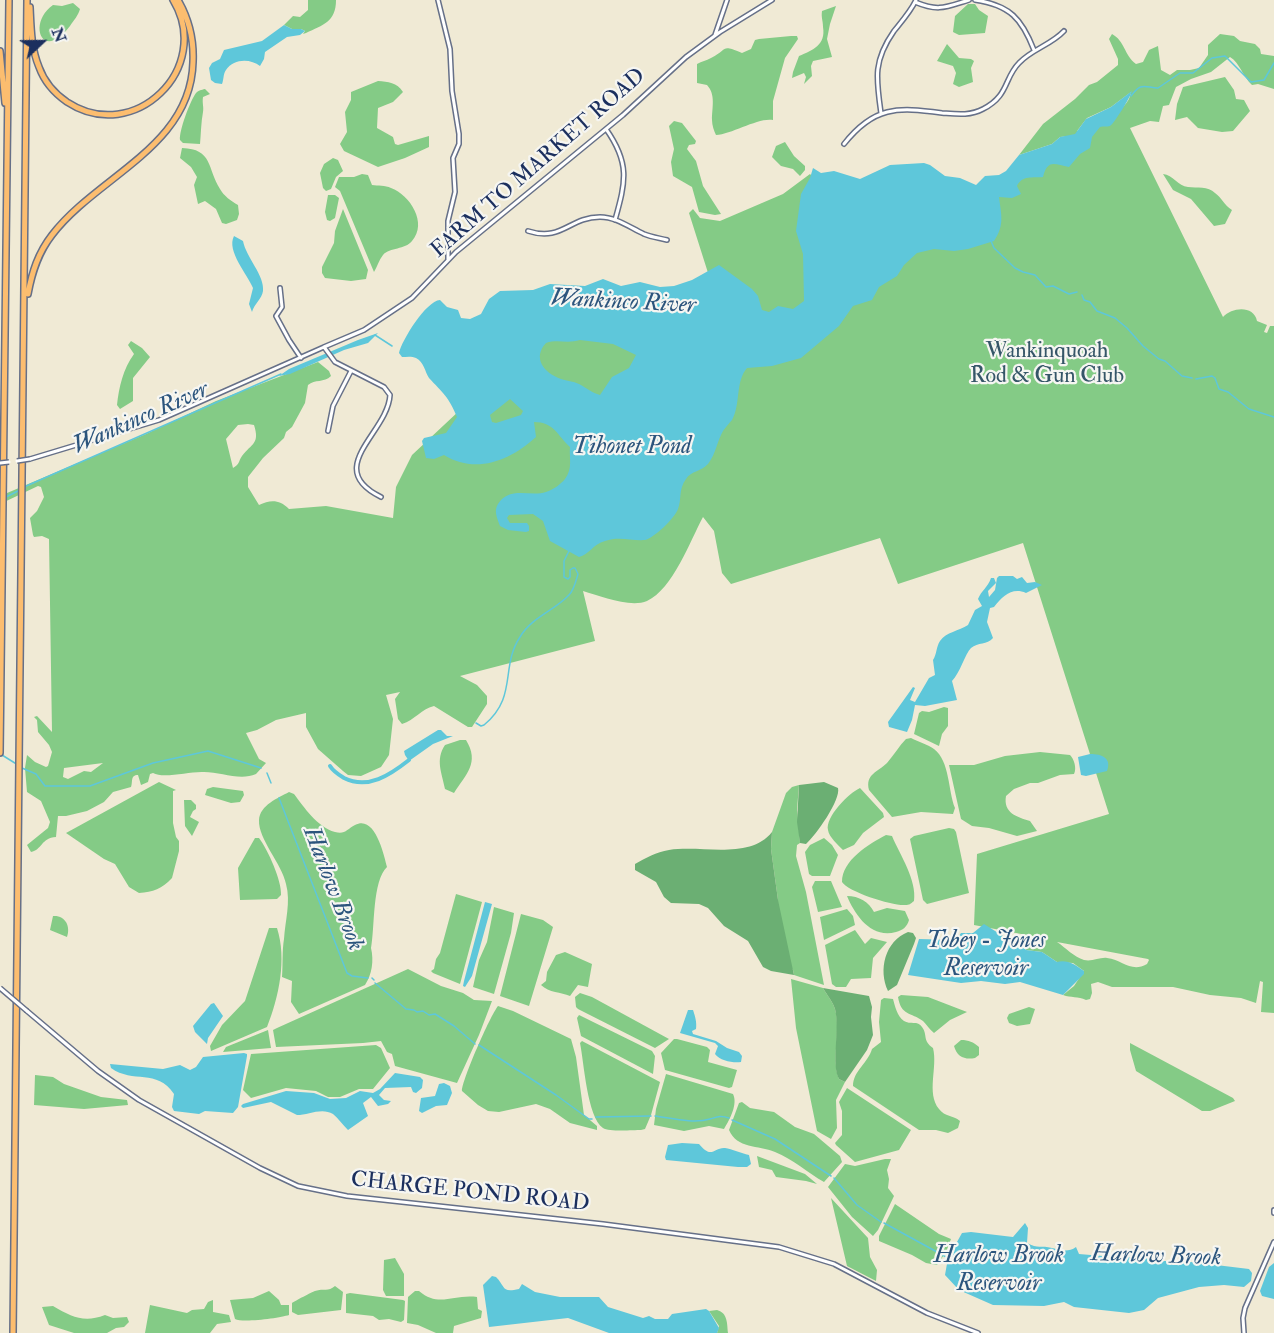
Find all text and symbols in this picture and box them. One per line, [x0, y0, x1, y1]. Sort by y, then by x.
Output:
north arrow [12, 12, 72, 72]
text: N [47, 25, 71, 46]
street label: FARM TO MARKET ROAD [426, 64, 652, 264]
water label: Wankinco River [550, 285, 696, 321]
park label: Wankinquoah Rod & Gun Club [970, 339, 1124, 390]
water label: Wankinco River [69, 376, 213, 462]
water label: Tihonet Pond [573, 434, 691, 462]
water label: Harlow Brook [295, 823, 369, 955]
water label: Tobey - Jones Reservoir [927, 928, 1045, 984]
street label: CHARGE POND ROAD [349, 1167, 591, 1219]
water label: Harlow Brook [1090, 1240, 1222, 1274]
water label: Harlow Brook Reservoir [934, 1243, 1064, 1299]

